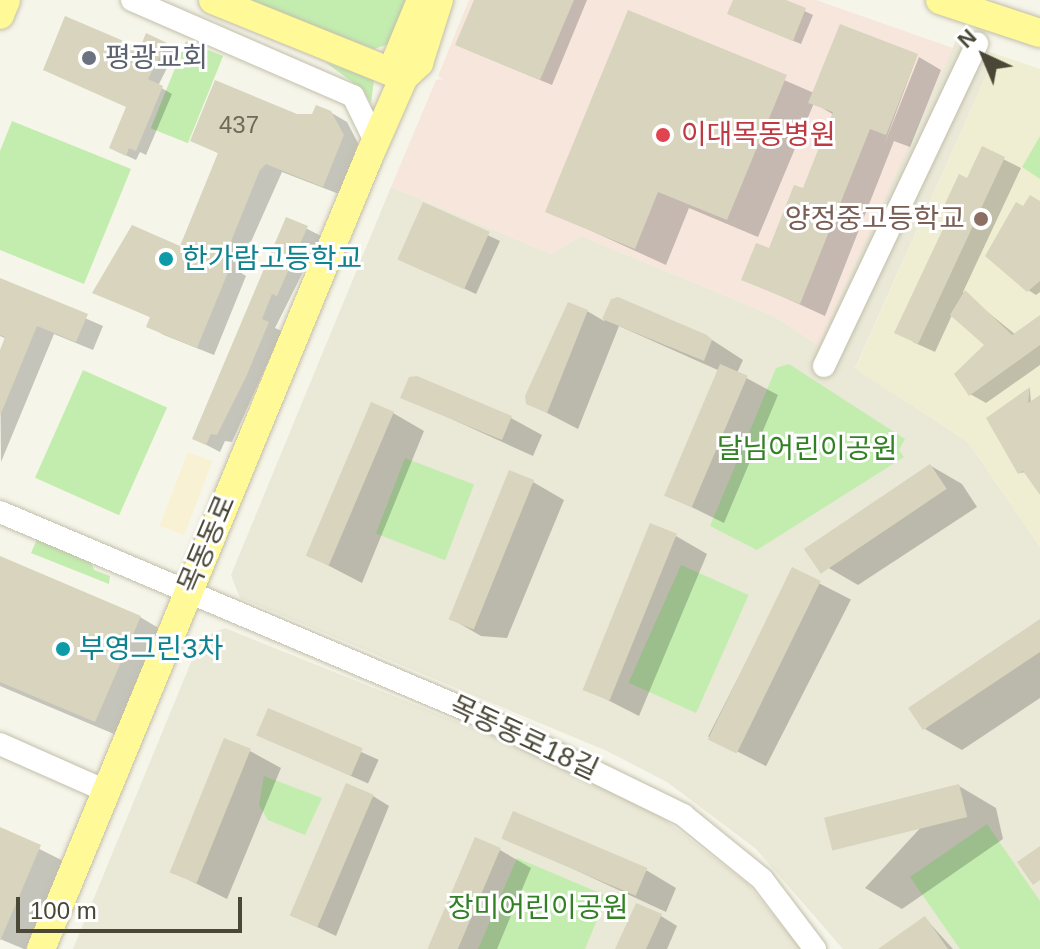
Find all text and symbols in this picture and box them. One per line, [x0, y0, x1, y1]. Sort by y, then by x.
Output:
north arrow [944, 16, 1024, 96]
text: N [953, 24, 981, 53]
place label: 평광교회 [105, 41, 208, 75]
marker: 평광교회 [80, 49, 98, 67]
house number: 437 [219, 111, 259, 139]
place label: 이대목동병원 [681, 118, 836, 152]
marker: 이대목동병원 [652, 124, 674, 146]
place label: 양정중고등학교 [785, 202, 965, 236]
marker: 양정중고등학교 [972, 210, 990, 228]
place label: 한가람고등학교 [182, 242, 362, 276]
marker: 한가람고등학교 [157, 250, 175, 268]
park label: 달님어린이공원 [717, 432, 897, 466]
street label: 목동동로 [171, 490, 243, 598]
place label: 부영그린3차 [79, 632, 223, 666]
marker: 부영그린3차 [54, 640, 72, 658]
street label: 목동동로18길 [444, 689, 604, 787]
scale bar [20, 881, 246, 931]
park label: 장미어린이공원 [448, 891, 628, 925]
text: 100 m [30, 897, 97, 924]

